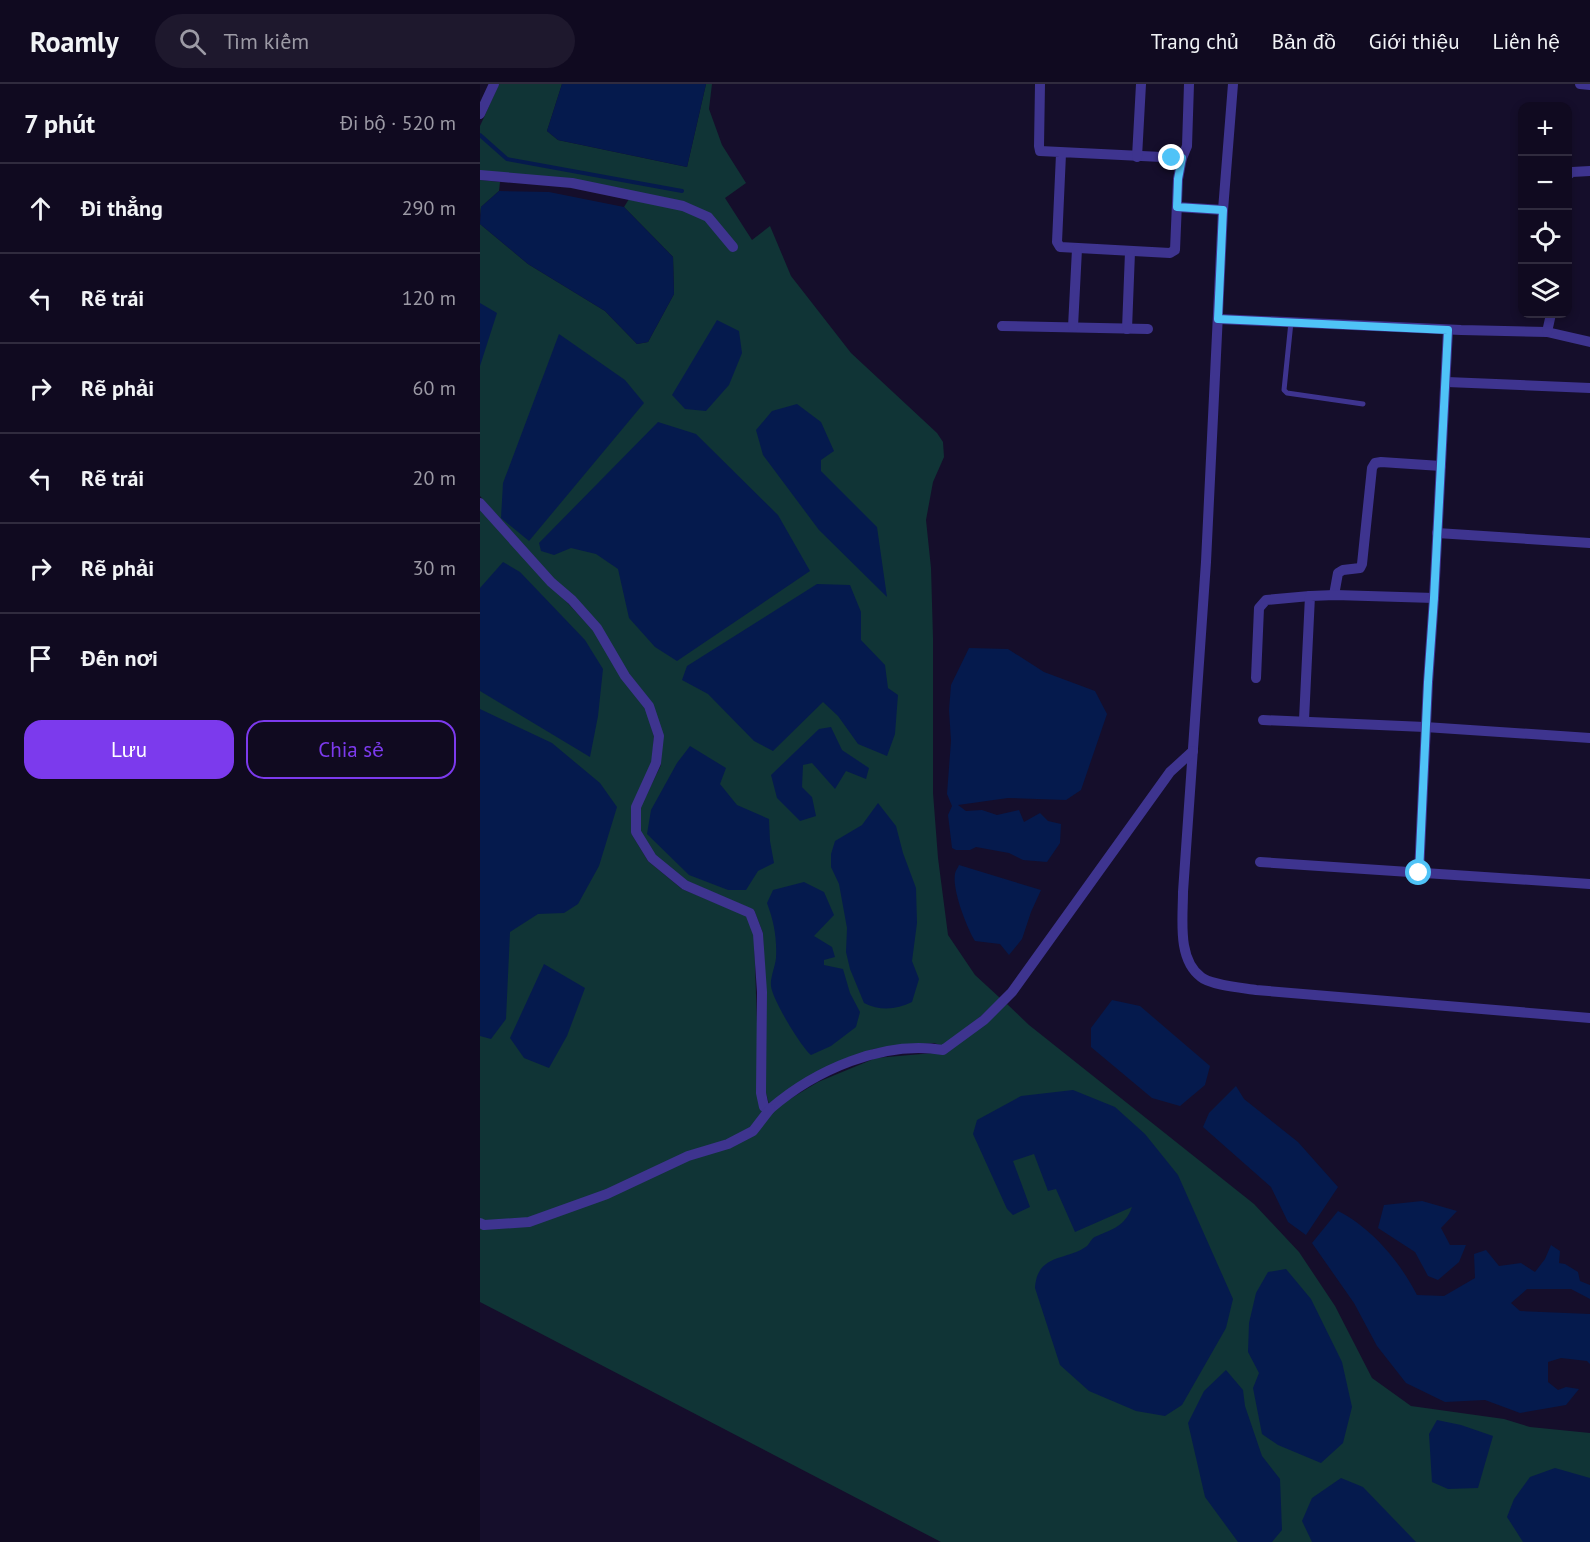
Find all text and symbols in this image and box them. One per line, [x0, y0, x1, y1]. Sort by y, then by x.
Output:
search box [155, 14, 575, 68]
text: Roamly [30, 23, 119, 60]
icon: search [176, 25, 209, 58]
text: Tìm kiếm [224, 27, 309, 55]
text: Trang chủ [1151, 28, 1239, 55]
text: Bản đồ [1272, 28, 1336, 55]
text: Giới thiệu [1369, 28, 1460, 55]
text: Liên hệ [1493, 28, 1560, 55]
map controls [1518, 102, 1572, 318]
button: + [1518, 102, 1572, 156]
text: 7 phút [24, 107, 95, 140]
text: Đi bộ · 520 m [340, 110, 456, 136]
route end [1158, 144, 1184, 170]
button: − [1518, 156, 1572, 210]
icon: ahead [24, 192, 57, 225]
text: Đi thẳng [81, 194, 163, 222]
text: 290 m [402, 195, 456, 221]
button: locate [1518, 210, 1572, 264]
button: layers [1518, 264, 1572, 318]
icon: left [24, 282, 57, 315]
text: Rẽ trái [81, 284, 144, 312]
text: 120 m [402, 285, 456, 311]
icon: right [24, 372, 57, 405]
text: Rẽ phải [81, 374, 154, 402]
text: 60 m [413, 375, 456, 401]
icon: left [24, 462, 57, 495]
text: Rẽ trái [81, 464, 144, 492]
text: 20 m [413, 465, 456, 491]
icon: right [24, 552, 57, 585]
text: Rẽ phải [81, 554, 154, 582]
text: 30 m [413, 555, 456, 581]
icon: arrive [24, 642, 57, 675]
text: Đến nơi [81, 644, 158, 672]
button: Lưu [24, 720, 234, 779]
button: Chia sẻ [246, 720, 456, 779]
route start [1405, 859, 1431, 885]

